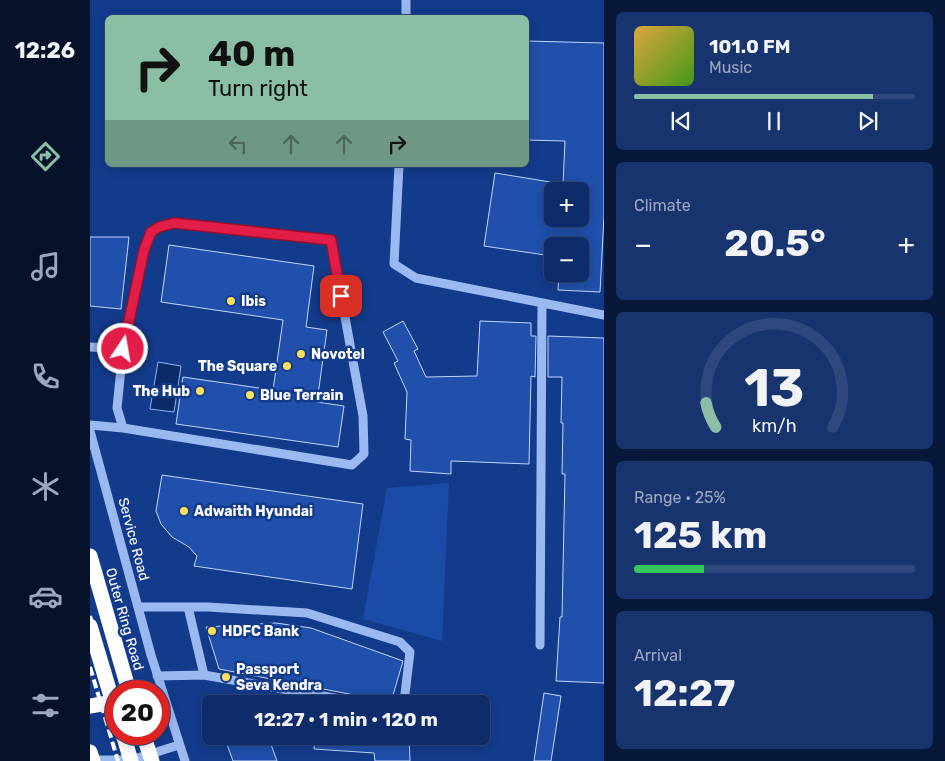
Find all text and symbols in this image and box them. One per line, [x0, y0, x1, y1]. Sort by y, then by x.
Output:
text: 40 m [208, 33, 295, 75]
icon: right [125, 35, 190, 100]
text: 101.0 FM [709, 35, 791, 58]
text: 12:26 [15, 37, 75, 64]
text: Music [709, 58, 752, 77]
text: Turn right [208, 75, 308, 102]
icon: previous [667, 107, 695, 135]
icon: pause [760, 107, 788, 135]
icon: next [854, 107, 882, 135]
icon: left [224, 130, 252, 158]
icon: ahead [277, 130, 305, 158]
icon: ahead [330, 130, 358, 158]
icon: right [383, 130, 411, 158]
icon: directions [28, 139, 63, 174]
map controls [544, 182, 589, 282]
button: + [544, 182, 589, 227]
text: Climate [634, 196, 691, 215]
text: 20.5° [724, 220, 826, 266]
text: − [634, 228, 652, 261]
text: + [898, 228, 915, 261]
button: − [544, 237, 589, 282]
icon: music [28, 249, 63, 284]
pin [320, 275, 362, 317]
icon: arrive [327, 282, 355, 310]
place label: Ibis [241, 293, 266, 310]
marker: Ibis [225, 295, 237, 307]
position arrow [96, 322, 148, 374]
place label: Novotel [311, 346, 365, 363]
marker: Novotel [295, 348, 307, 360]
text: 13 [744, 357, 805, 419]
place label: The Square [198, 358, 277, 375]
icon: phone [28, 359, 63, 394]
marker: The Square [281, 360, 293, 372]
place label: The Hub [133, 383, 190, 400]
marker: The Hub [194, 385, 206, 397]
place label: Blue Terrain [260, 387, 344, 404]
marker: Blue Terrain [244, 389, 256, 401]
text: km/h [752, 415, 797, 436]
icon: climate [28, 469, 63, 504]
text: Range · 25% [634, 488, 726, 507]
street label: Service Road [114, 496, 153, 582]
place label: Adwaith Hyundai [194, 503, 313, 520]
marker: Adwaith Hyundai [178, 505, 190, 517]
text: 125 km [634, 512, 767, 558]
street label: Outer Ring Road [102, 566, 147, 672]
icon: car [28, 579, 63, 614]
place label: HDFC Bank [222, 623, 300, 640]
marker: HDFC Bank [206, 625, 218, 637]
text: Arrival [634, 646, 682, 665]
place label: Passport Seva Kendra [236, 661, 322, 694]
text: 12:27 [634, 670, 735, 716]
marker: Passport Seva Kendra [220, 671, 232, 683]
speed limit sign: 20 [105, 680, 170, 745]
icon: filters [28, 688, 63, 723]
text: 12:27 · 1 min · 120 m [254, 708, 438, 731]

